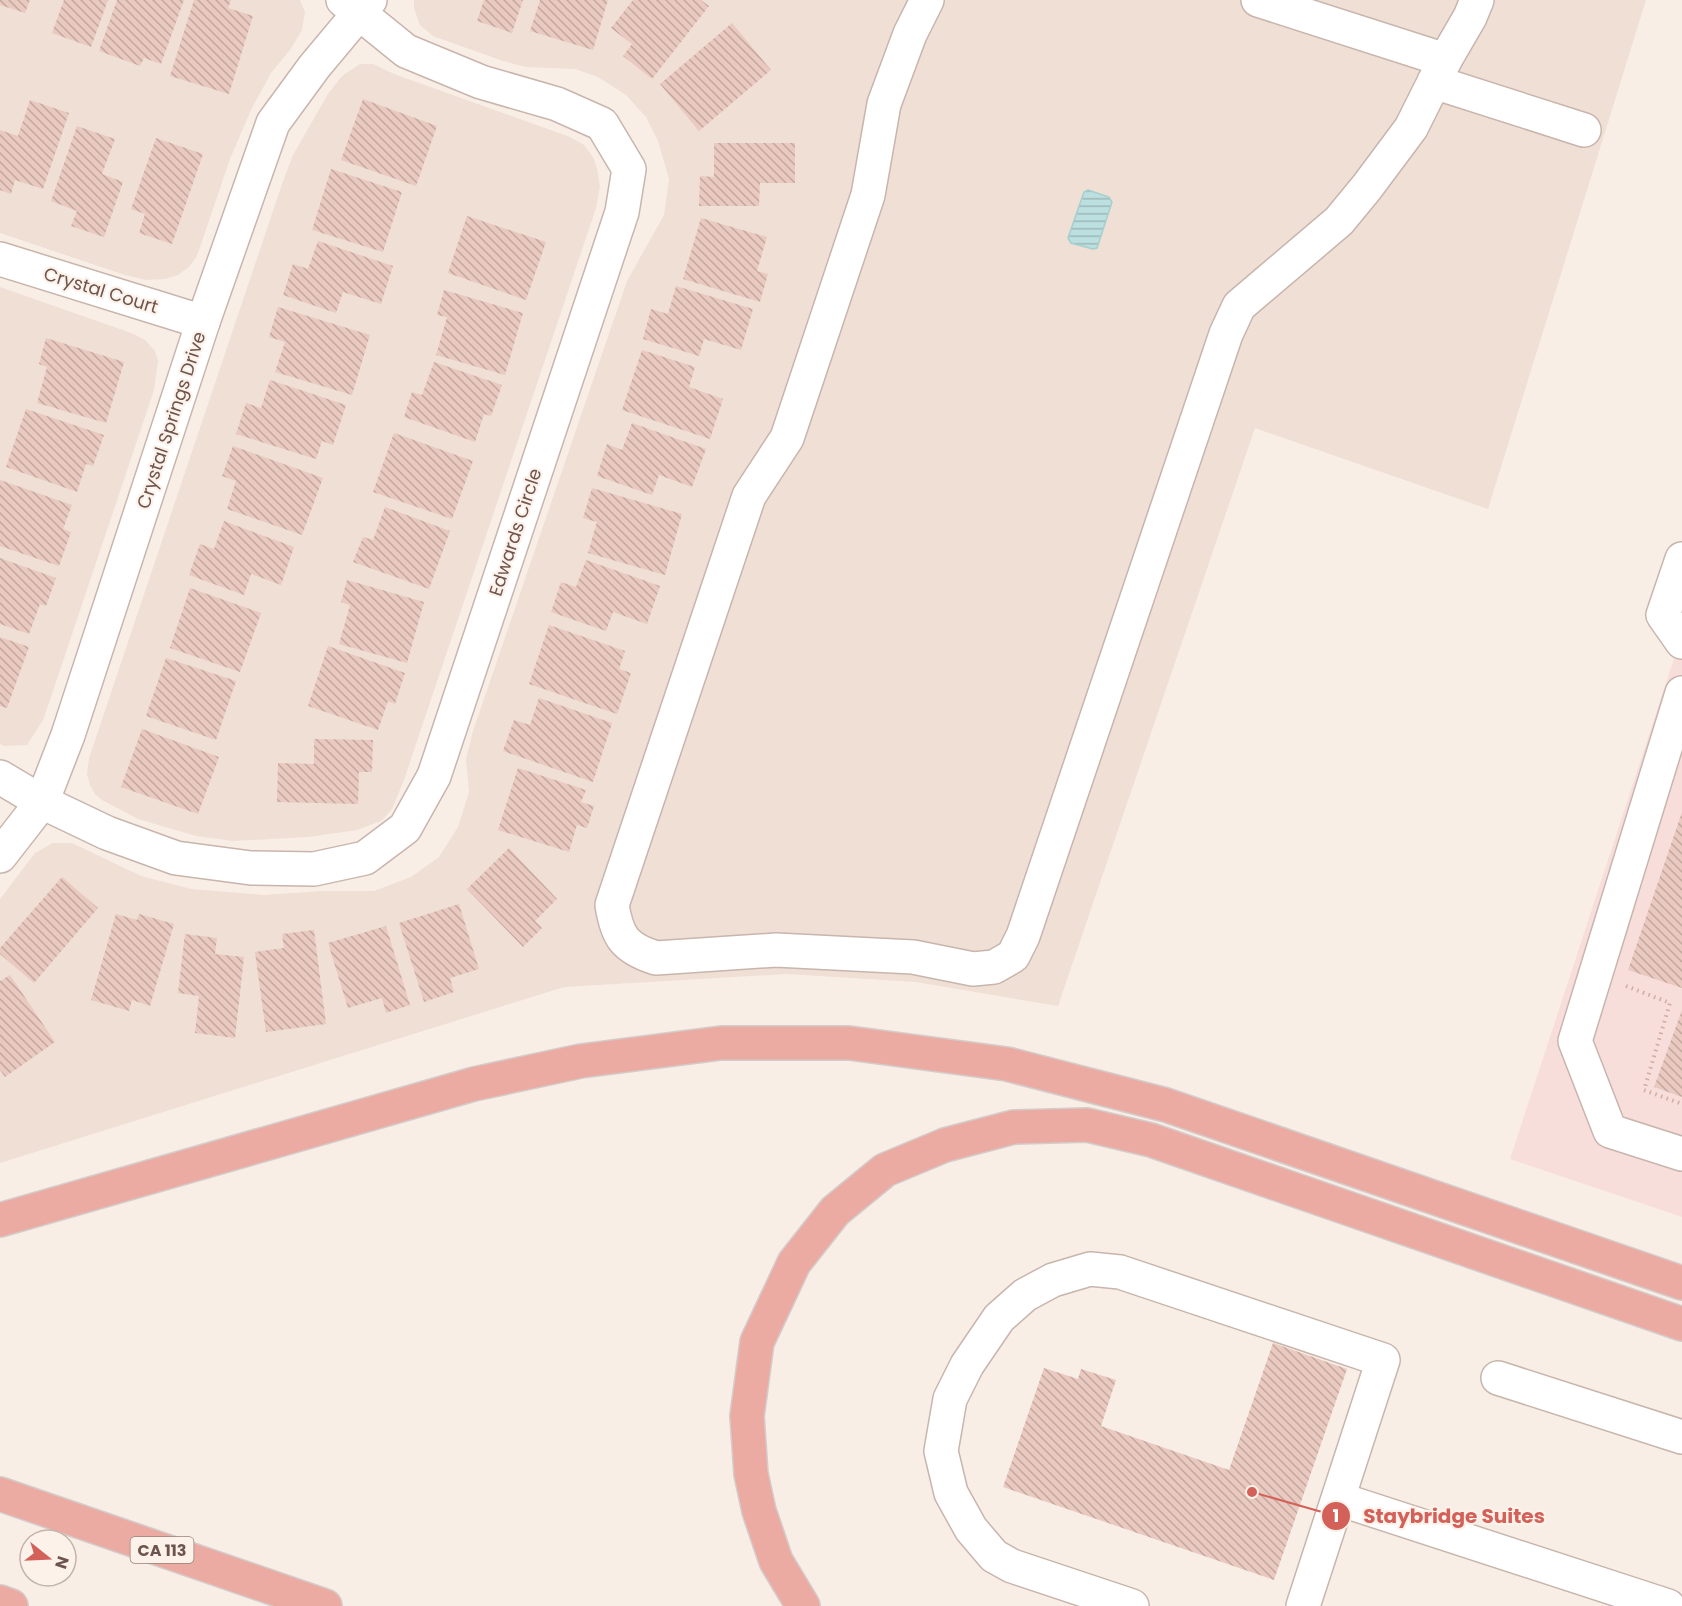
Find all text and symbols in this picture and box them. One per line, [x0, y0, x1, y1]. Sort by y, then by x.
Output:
street label: Crystal Court [41, 261, 161, 319]
street label: Crystal Springs Drive [131, 328, 211, 512]
street label: Edwards Circle [483, 465, 547, 599]
callout: Staybridge Suites [1321, 1497, 1557, 1535]
text: Staybridge Suites [1363, 1502, 1545, 1530]
text: 1 [1333, 1503, 1339, 1528]
north arrow [18, 1528, 78, 1588]
road number: CA 113 [130, 1537, 194, 1563]
text: N [49, 1553, 75, 1572]

